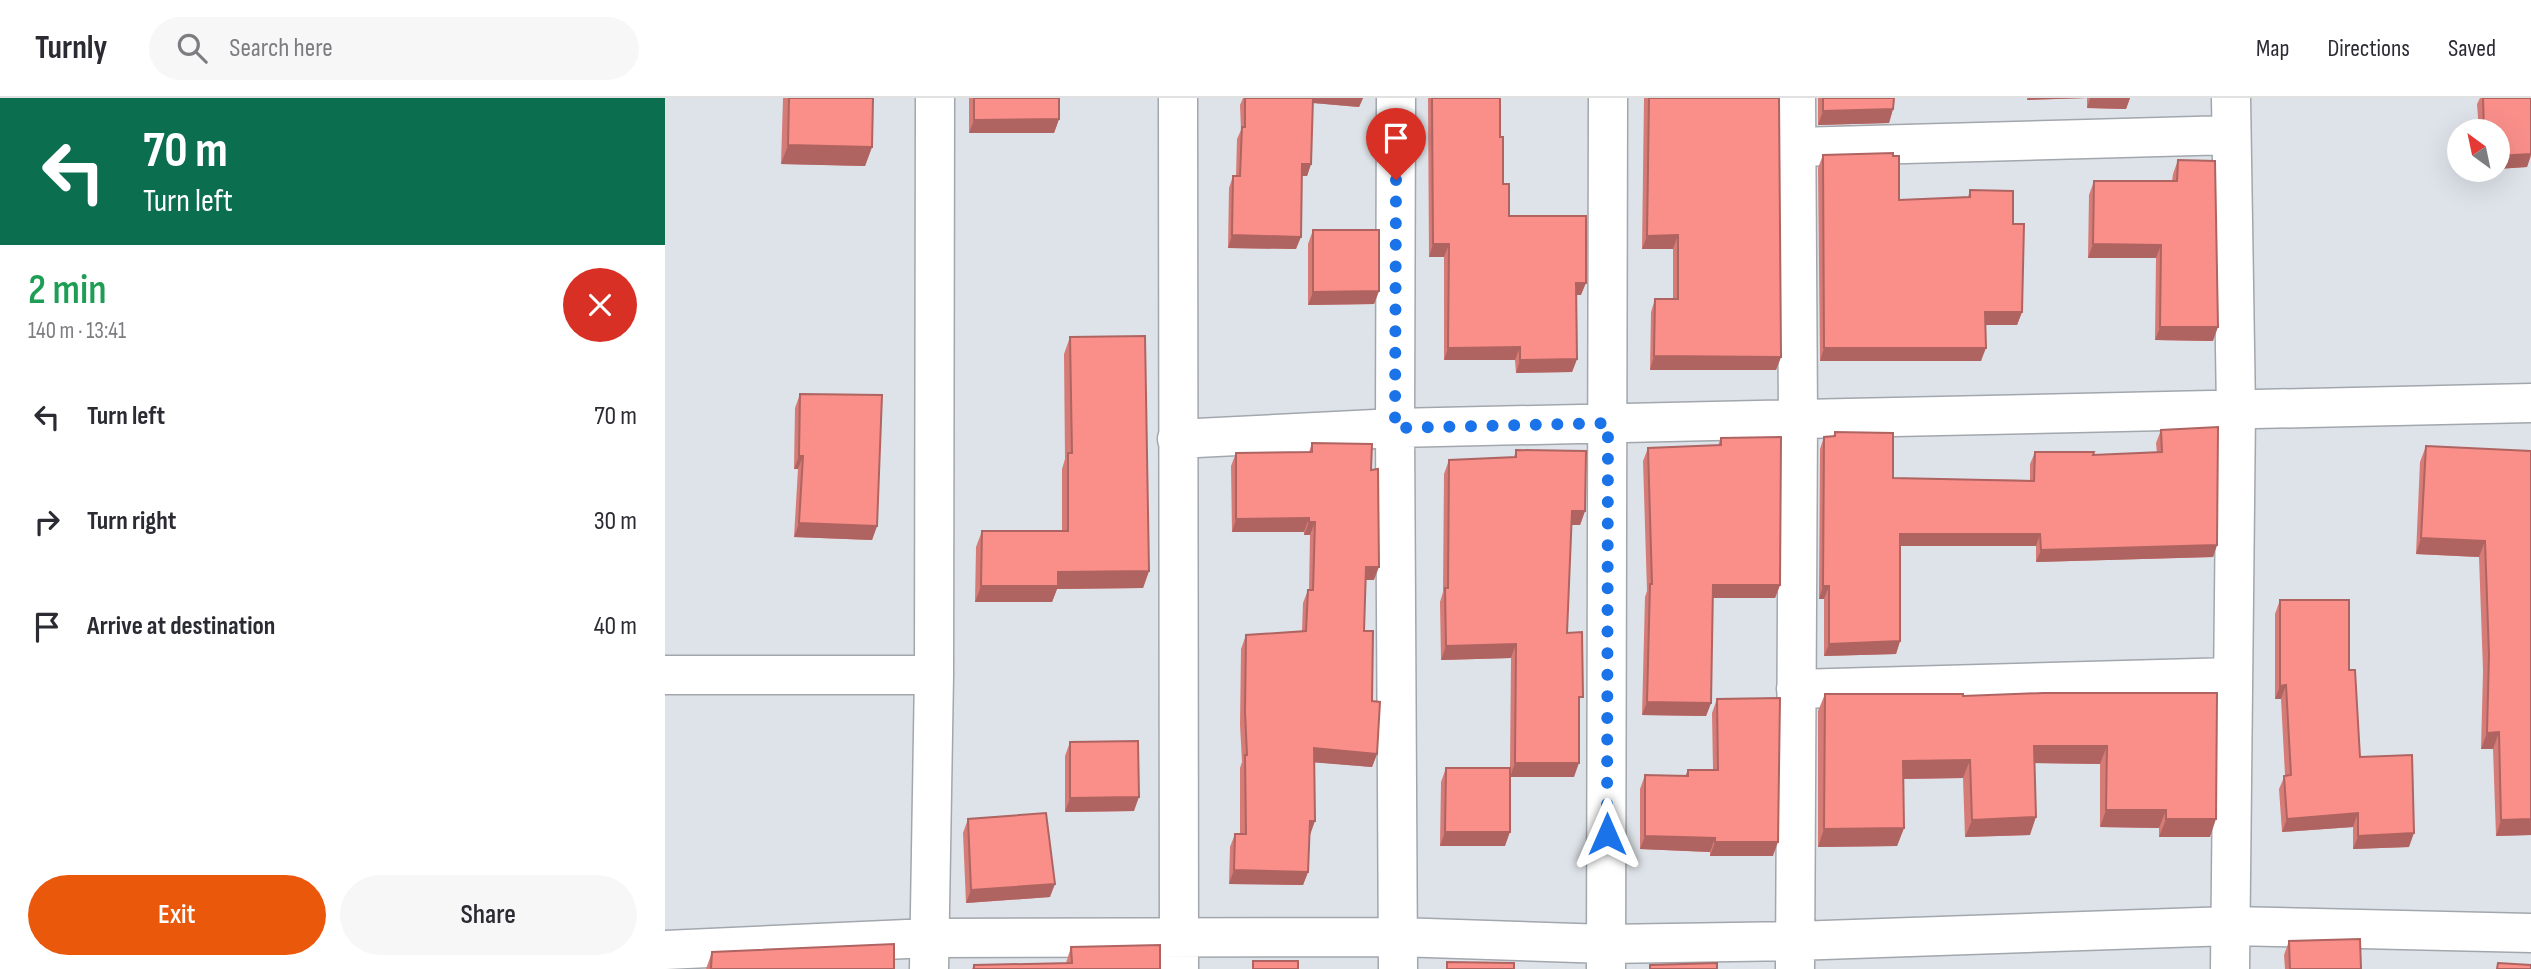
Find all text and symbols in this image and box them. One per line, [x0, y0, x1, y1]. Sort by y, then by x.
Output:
search box [149, 17, 639, 80]
text: Turnly [35, 28, 107, 68]
icon: search [173, 29, 211, 67]
text: Search here [229, 33, 333, 64]
text: Map [2256, 34, 2289, 63]
text: Directions [2327, 34, 2410, 63]
text: Saved [2448, 34, 2496, 63]
pin [1366, 108, 1426, 180]
icon: arrive [1377, 119, 1415, 157]
north arrow [2447, 119, 2509, 182]
map controls [2447, 119, 2510, 182]
text: 70 m [143, 122, 228, 181]
icon: left [28, 126, 119, 217]
text: Turn left [143, 182, 233, 221]
text: 2 min [28, 265, 107, 316]
button: close [563, 268, 637, 342]
text: 140 m · 13:41 [28, 317, 126, 345]
icon: left [28, 398, 66, 436]
text: Turn left [87, 401, 165, 432]
text: 70 m [594, 401, 637, 432]
icon: right [28, 503, 66, 541]
text: Turn right [87, 506, 176, 537]
text: 30 m [594, 506, 637, 537]
icon: arrive [28, 608, 66, 646]
text: Arrive at destination [87, 611, 275, 642]
text: 40 m [594, 611, 637, 642]
position arrow [1570, 797, 1644, 871]
button: Exit [28, 875, 326, 955]
button: Share [340, 875, 637, 955]

